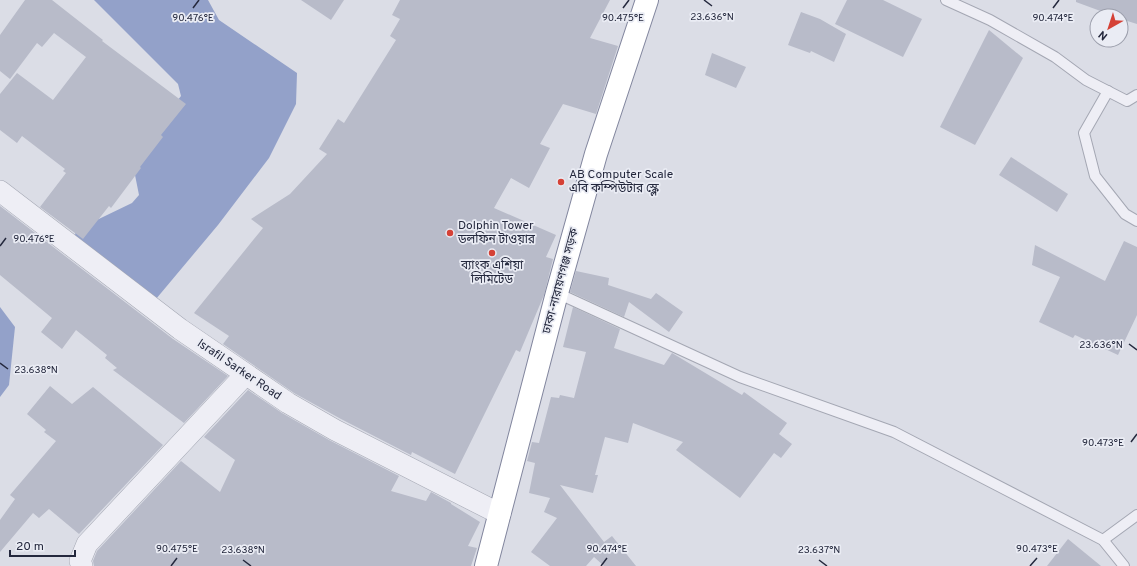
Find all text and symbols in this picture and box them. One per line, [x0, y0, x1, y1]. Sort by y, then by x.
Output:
north arrow [1089, 8, 1129, 48]
text: 23.636°N [690, 11, 734, 24]
text: 90.476°E [172, 12, 214, 25]
text: 90.475°E [602, 12, 644, 25]
text: 90.474°E [1032, 12, 1074, 25]
text: N [1096, 27, 1111, 43]
place label: AB Computer Scale এবি কম্পিউটার স্কেল [569, 167, 673, 197]
marker: AB Computer Scale এবি কম্পিউটার স্কেল [556, 177, 566, 187]
place label: Dolphin Tower ডলফিন টাওয়ার [457, 218, 536, 248]
street label: ঢাকা-নারায়ণগঞ্জ সড়ক [539, 226, 583, 336]
marker: Dolphin Tower ডলফিন টাওয়ার [445, 228, 455, 238]
text: 90.476°E [13, 233, 55, 246]
marker: ব্যাংক এশিয়া লিমিটেড [487, 248, 497, 258]
place label: ব্যাংক এশিয়া লিমিটেড [460, 257, 524, 288]
street label: Israfil Sarker Road [194, 336, 284, 404]
text: 23.636°N [1079, 339, 1123, 352]
text: 23.638°N [14, 364, 58, 377]
text: 90.473°E [1082, 437, 1124, 450]
scale bar [10, 532, 75, 558]
text: 20 m [16, 539, 44, 555]
text: 90.475°E [156, 543, 198, 556]
text: 90.474°E [586, 543, 628, 556]
text: 90.473°E [1016, 543, 1058, 556]
text: 23.638°N [221, 544, 265, 557]
text: 23.637°N [798, 544, 840, 557]

